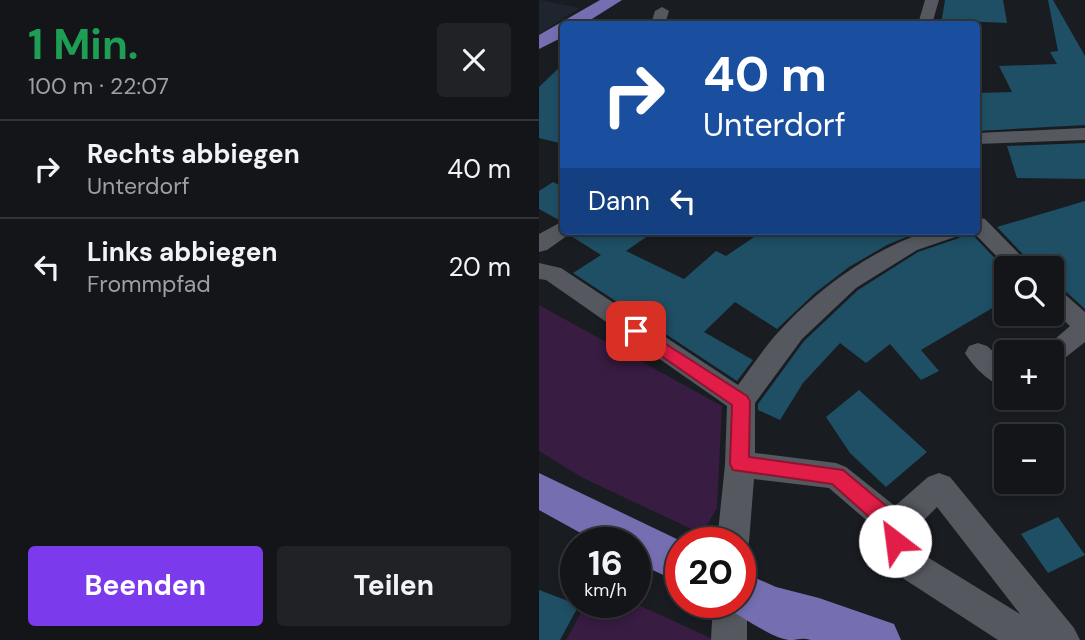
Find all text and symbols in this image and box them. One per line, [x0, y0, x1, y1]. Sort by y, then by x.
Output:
text: 1 Min. [28, 17, 138, 72]
button: close [437, 23, 511, 97]
text: 40 m [703, 42, 827, 106]
icon: right [588, 49, 679, 140]
text: 100 m · 22:07 [28, 71, 169, 101]
text: Unterdorf [703, 104, 846, 146]
text: Rechts abbiegen [87, 137, 300, 171]
icon: right [28, 150, 66, 188]
text: 40 m [447, 152, 511, 186]
text: Unterdorf [87, 171, 190, 201]
icon: left [664, 182, 702, 220]
text: Dann [588, 184, 650, 218]
text: Links abbiegen [87, 235, 277, 269]
icon: left [28, 248, 66, 286]
text: 20 m [448, 250, 511, 284]
map controls [994, 256, 1064, 494]
button: search [994, 256, 1064, 326]
text: Frommpfad [87, 269, 211, 299]
pin [606, 301, 666, 361]
icon: arrive [617, 312, 655, 350]
button: + [994, 340, 1064, 410]
button: − [994, 424, 1064, 494]
position arrow [858, 504, 932, 578]
speed limit sign: 20 [665, 527, 756, 618]
text: 16 [588, 540, 623, 586]
button: Beenden [28, 546, 263, 626]
button: Teilen [277, 546, 511, 626]
text: km/h [584, 578, 627, 602]

